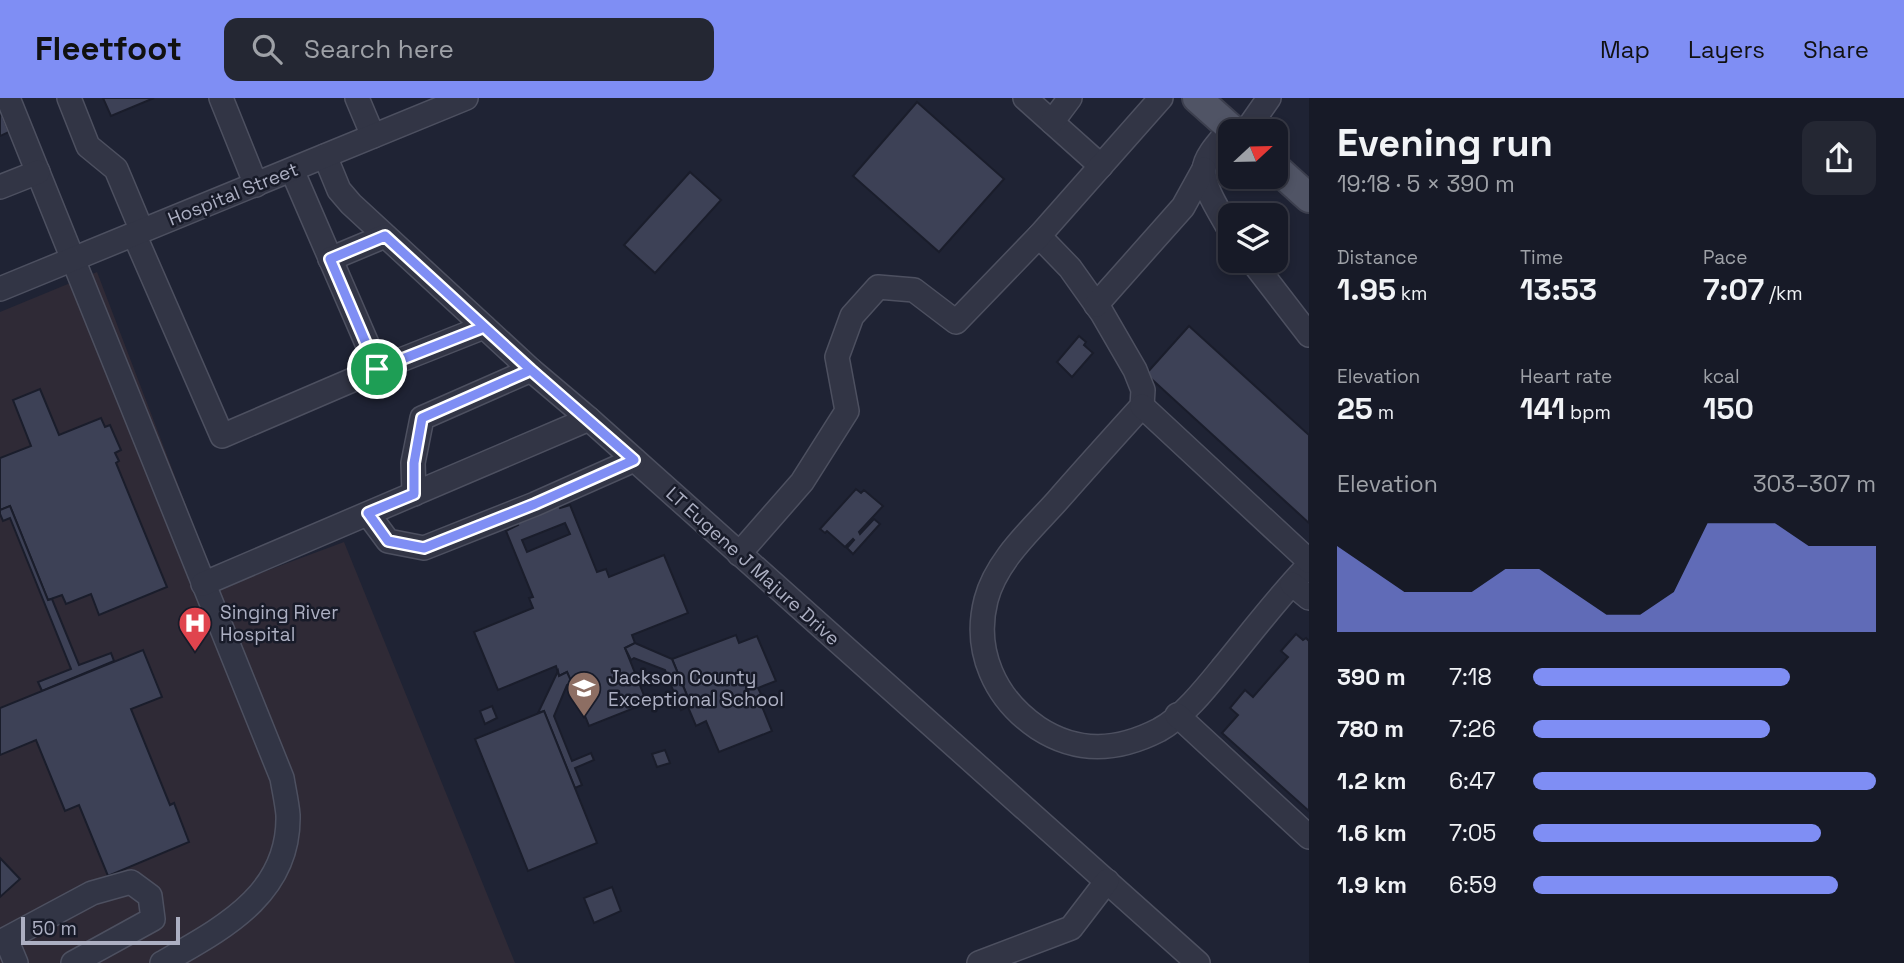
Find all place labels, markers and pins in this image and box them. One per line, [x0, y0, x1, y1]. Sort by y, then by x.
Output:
pin [347, 339, 407, 399]
place label: Singing River Hospital [220, 600, 338, 647]
hospital icon: Singing River Hospital [176, 604, 214, 653]
place label: Jackson County Exceptional School [608, 665, 784, 712]
school or university icon: Jackson County Exceptional School [565, 669, 603, 718]

